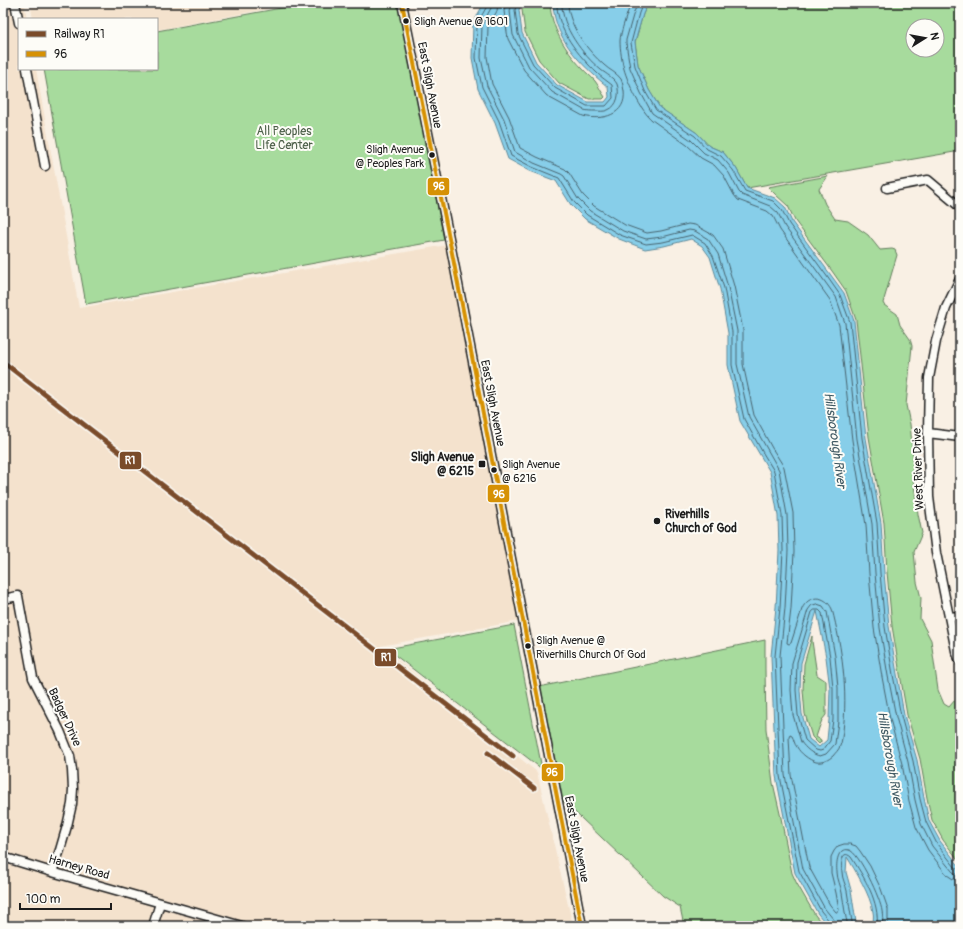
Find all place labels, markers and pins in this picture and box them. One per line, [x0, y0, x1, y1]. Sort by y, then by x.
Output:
place label: Sligh Avenue @ 1601 [414, 15, 508, 28]
marker: Sligh Avenue @ 1601 [401, 16, 411, 26]
place label: Sligh Avenue @ Peoples Park [356, 143, 425, 170]
marker: Sligh Avenue @ Peoples Park [427, 150, 437, 160]
place label: Sligh Avenue @ 6215 [411, 450, 475, 479]
place label: Sligh Avenue @ 6216 [502, 458, 561, 485]
marker: Sligh Avenue @ 6215 [477, 459, 487, 469]
marker: Sligh Avenue @ 6216 [489, 465, 499, 475]
place label: Riverhills Church of God [665, 507, 737, 536]
marker: Riverhills Church of God [652, 516, 662, 526]
place label: Sligh Avenue @ Riverhills Church Of God [536, 634, 646, 661]
marker: Sligh Avenue @ Riverhills Church Of God [523, 641, 533, 651]

